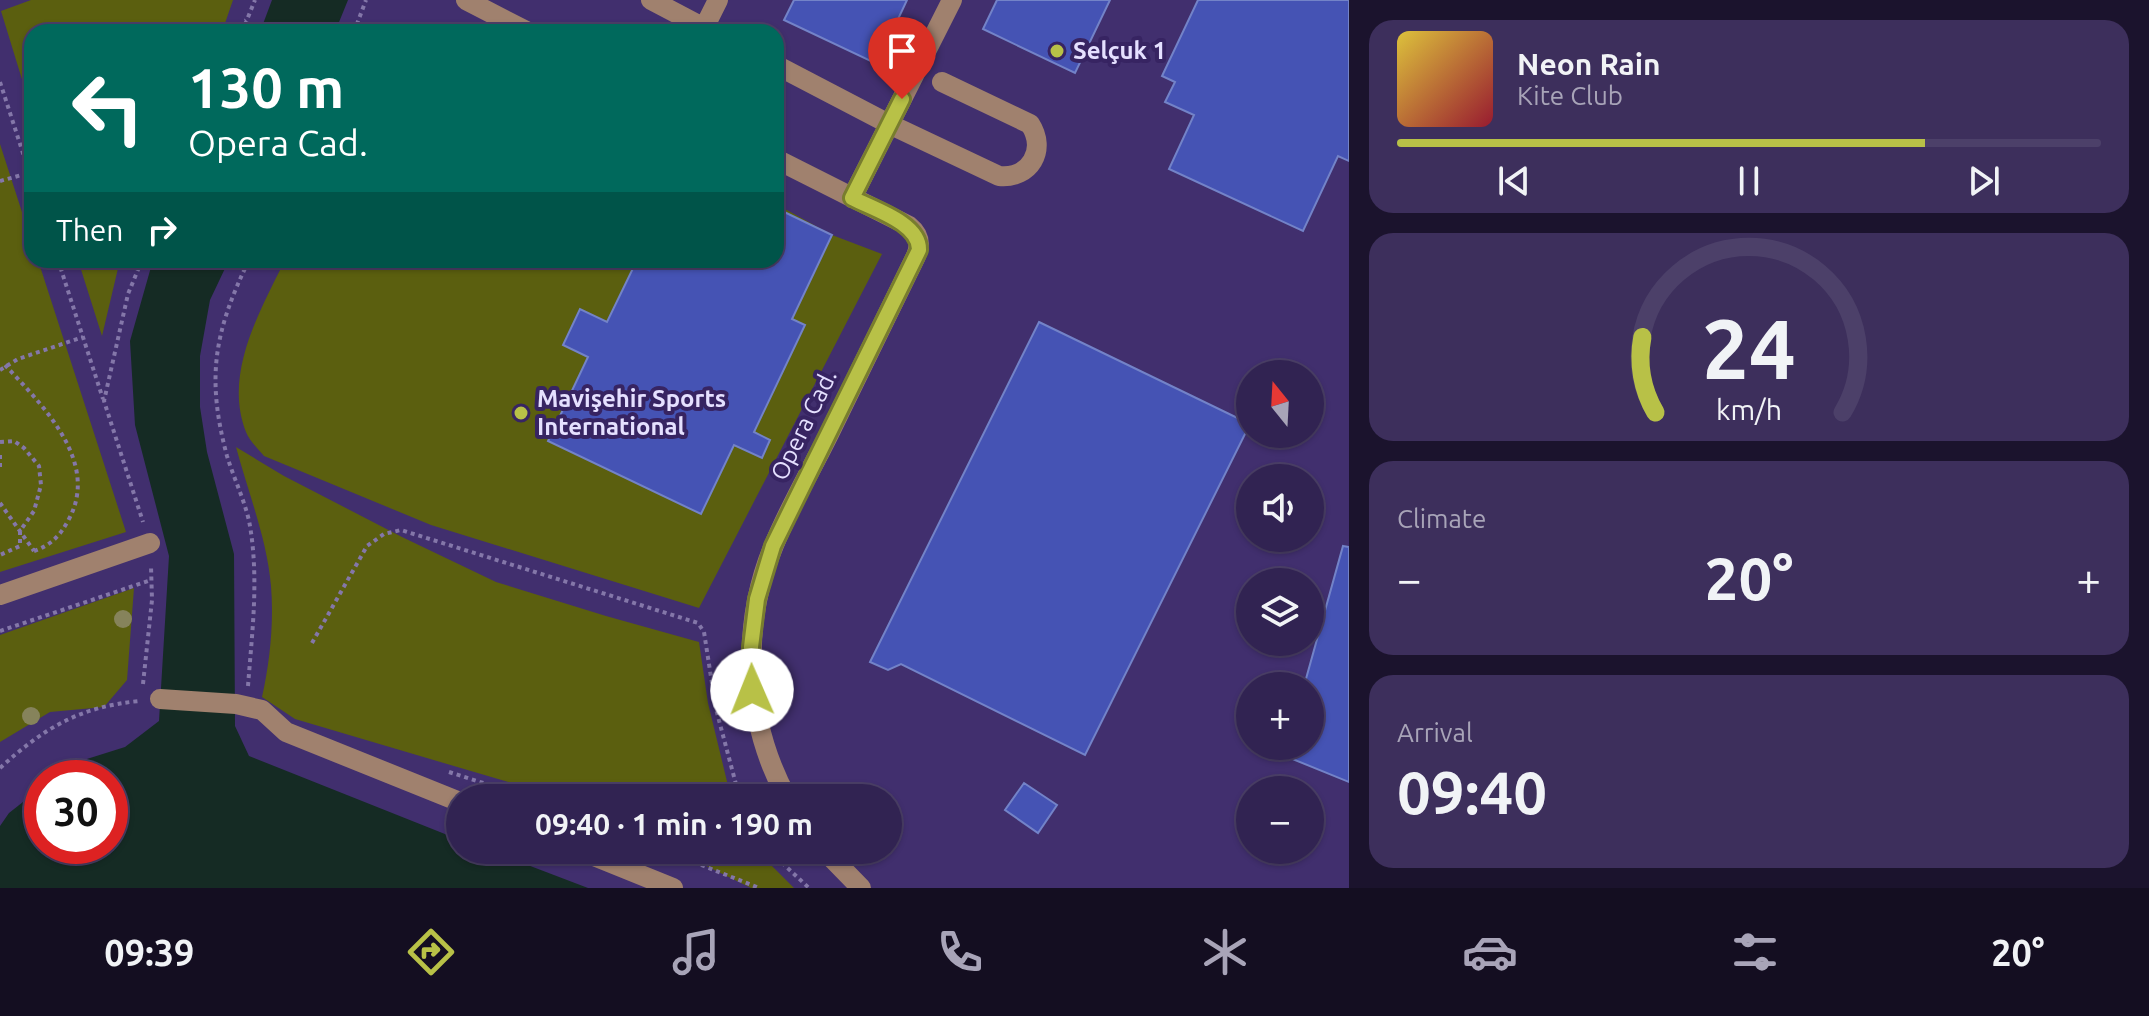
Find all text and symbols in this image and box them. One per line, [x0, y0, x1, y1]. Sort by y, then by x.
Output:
pin [868, 17, 936, 99]
icon: arrive [880, 29, 924, 73]
place label: Selçuk 1 [1073, 37, 1166, 64]
marker: Selçuk 1 [1048, 42, 1066, 60]
text: Neon Rain [1517, 47, 1661, 81]
icon: left [56, 56, 160, 160]
text: 130 m [188, 56, 344, 119]
text: Kite Club [1517, 81, 1623, 110]
text: Opera Cad. [188, 122, 368, 163]
icon: previous [1492, 159, 1536, 203]
icon: pause [1727, 159, 1771, 203]
icon: next [1962, 159, 2006, 203]
icon: right [140, 208, 184, 252]
text: Then [56, 213, 124, 247]
text: 24 [1702, 301, 1796, 395]
north arrow [1236, 360, 1324, 448]
map controls [1236, 360, 1324, 864]
street label: Opera Cad. [765, 365, 842, 485]
place label: Mavişehir Sports International [537, 385, 726, 440]
text: km/h [1716, 394, 1782, 426]
marker: Mavişehir Sports International [512, 404, 530, 422]
button: sound [1236, 464, 1324, 552]
text: Climate [1397, 504, 1486, 533]
text: 20° [1705, 544, 1793, 611]
text: − [1397, 554, 1422, 603]
text: + [2076, 554, 2101, 603]
button: layers [1236, 568, 1324, 656]
position arrow [710, 648, 794, 732]
button: + [1236, 672, 1324, 760]
text: Arrival [1397, 718, 1473, 747]
text: 09:40 [1397, 758, 1547, 825]
speed limit sign: 30 [24, 760, 128, 864]
button: − [1236, 776, 1324, 864]
text: 09:40 · 1 min · 190 m [535, 807, 813, 841]
icon: directions [403, 924, 459, 980]
icon: music [668, 924, 724, 980]
icon: phone [932, 924, 988, 980]
icon: climate [1197, 924, 1253, 980]
icon: car [1462, 924, 1518, 980]
icon: filters [1727, 924, 1783, 980]
text: 09:39 [104, 932, 194, 973]
text: 20° [1991, 932, 2045, 973]

